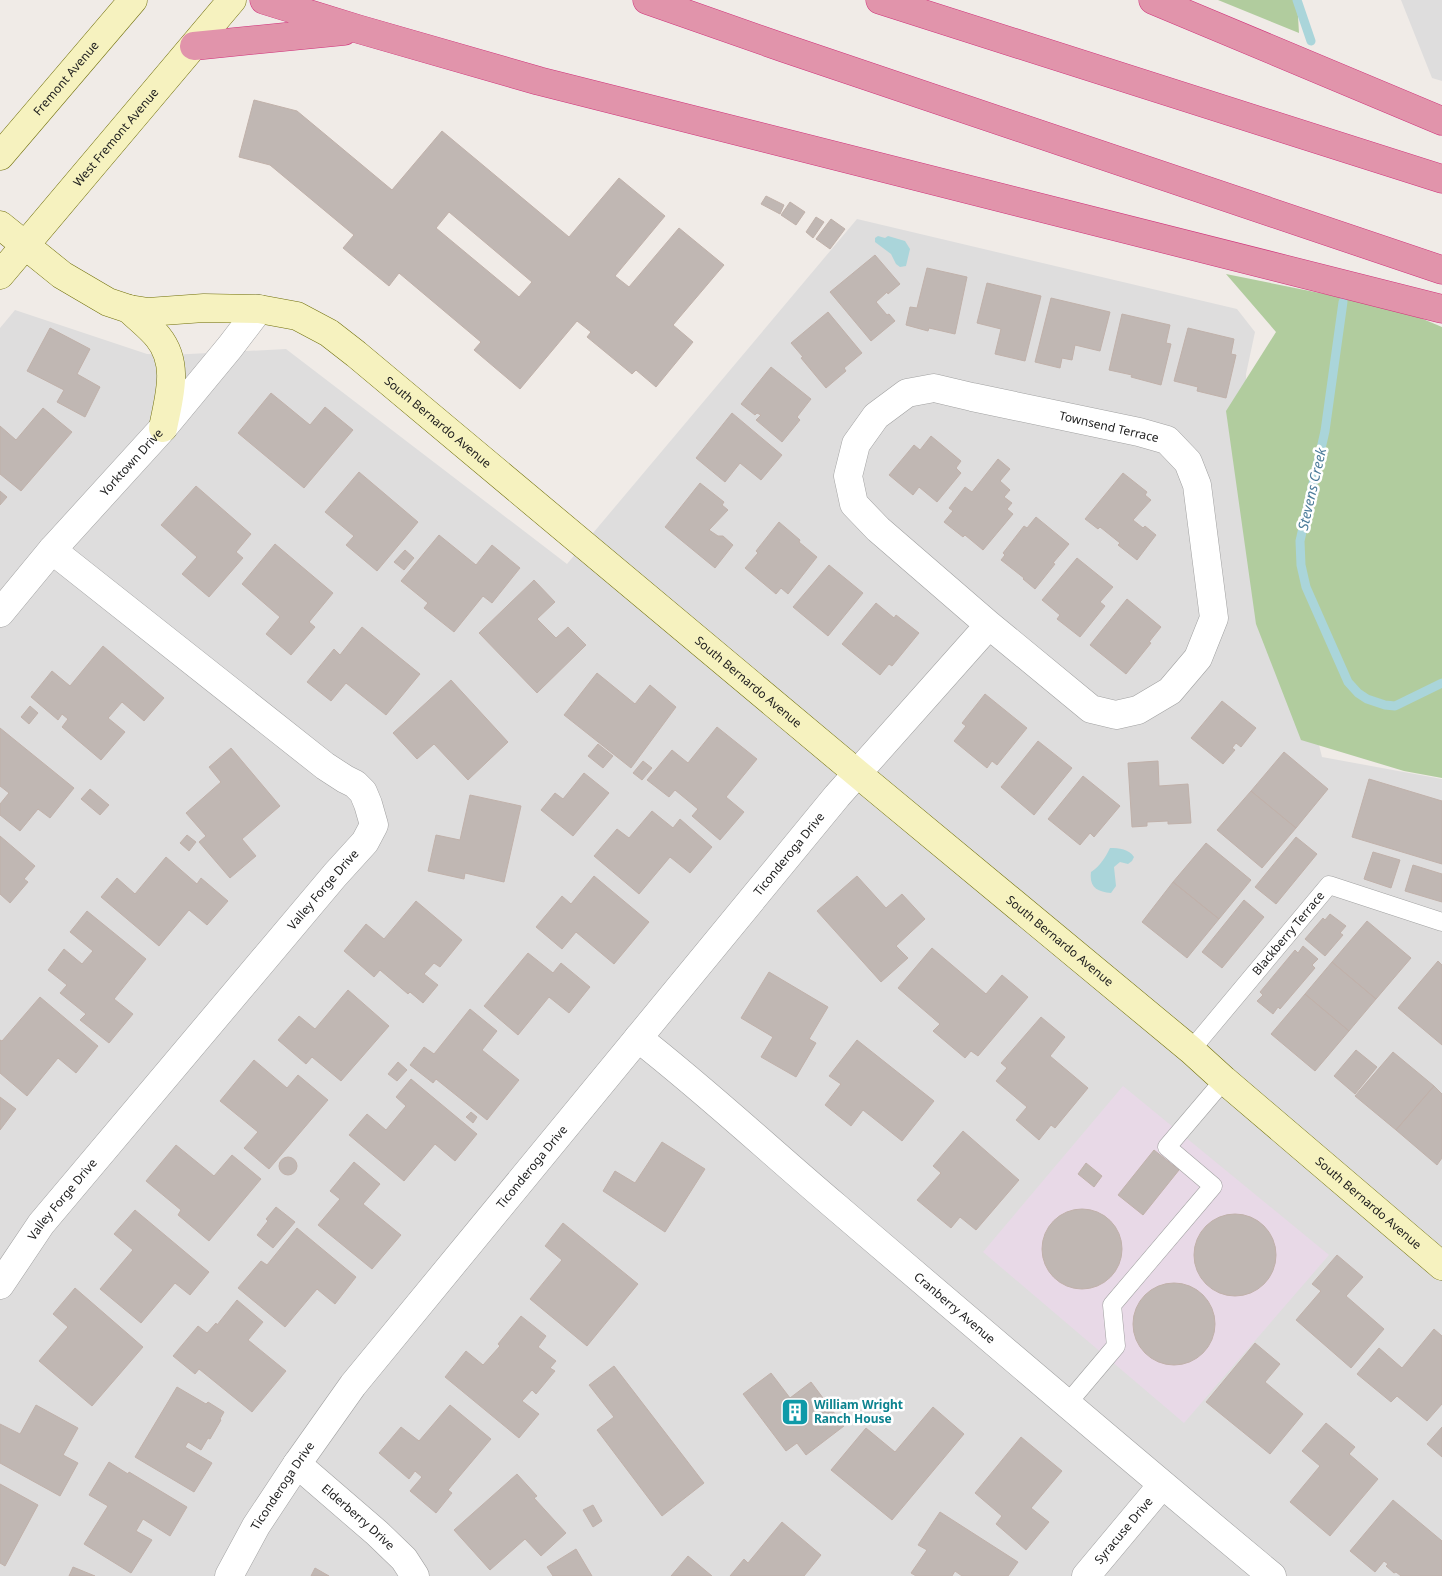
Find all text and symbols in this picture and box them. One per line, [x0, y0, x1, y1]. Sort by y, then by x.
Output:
street label: Fremont Avenue [29, 37, 103, 119]
street label: West Fremont Avenue [69, 84, 162, 190]
street label: South Bernardo Avenue [381, 372, 495, 472]
street label: Townsend Terrace [1058, 407, 1161, 446]
street label: Yorktown Drive [96, 424, 167, 500]
water label: Stevens Creek [1293, 445, 1330, 532]
street label: South Bernardo Avenue [691, 632, 806, 732]
street label: Ticonderoga Drive [749, 808, 828, 899]
street label: Valley Forge Drive [283, 845, 362, 933]
street label: Blackberry Terrace [1248, 887, 1328, 979]
street label: South Bernardo Avenue [1003, 891, 1117, 990]
street label: Ticonderoga Drive [492, 1121, 571, 1212]
street label: South Bernardo Avenue [1312, 1153, 1426, 1253]
street label: Valley Forge Drive [23, 1155, 101, 1243]
street label: Cranberry Avenue [910, 1268, 999, 1347]
place label: William Wright Ranch House [814, 1396, 903, 1427]
building icon: William Wright Ranch House [780, 1397, 810, 1427]
street label: Ticonderoga Drive [246, 1438, 318, 1533]
street label: Elderberry Drive [318, 1480, 399, 1554]
street label: Syracuse Drive [1090, 1493, 1157, 1568]

